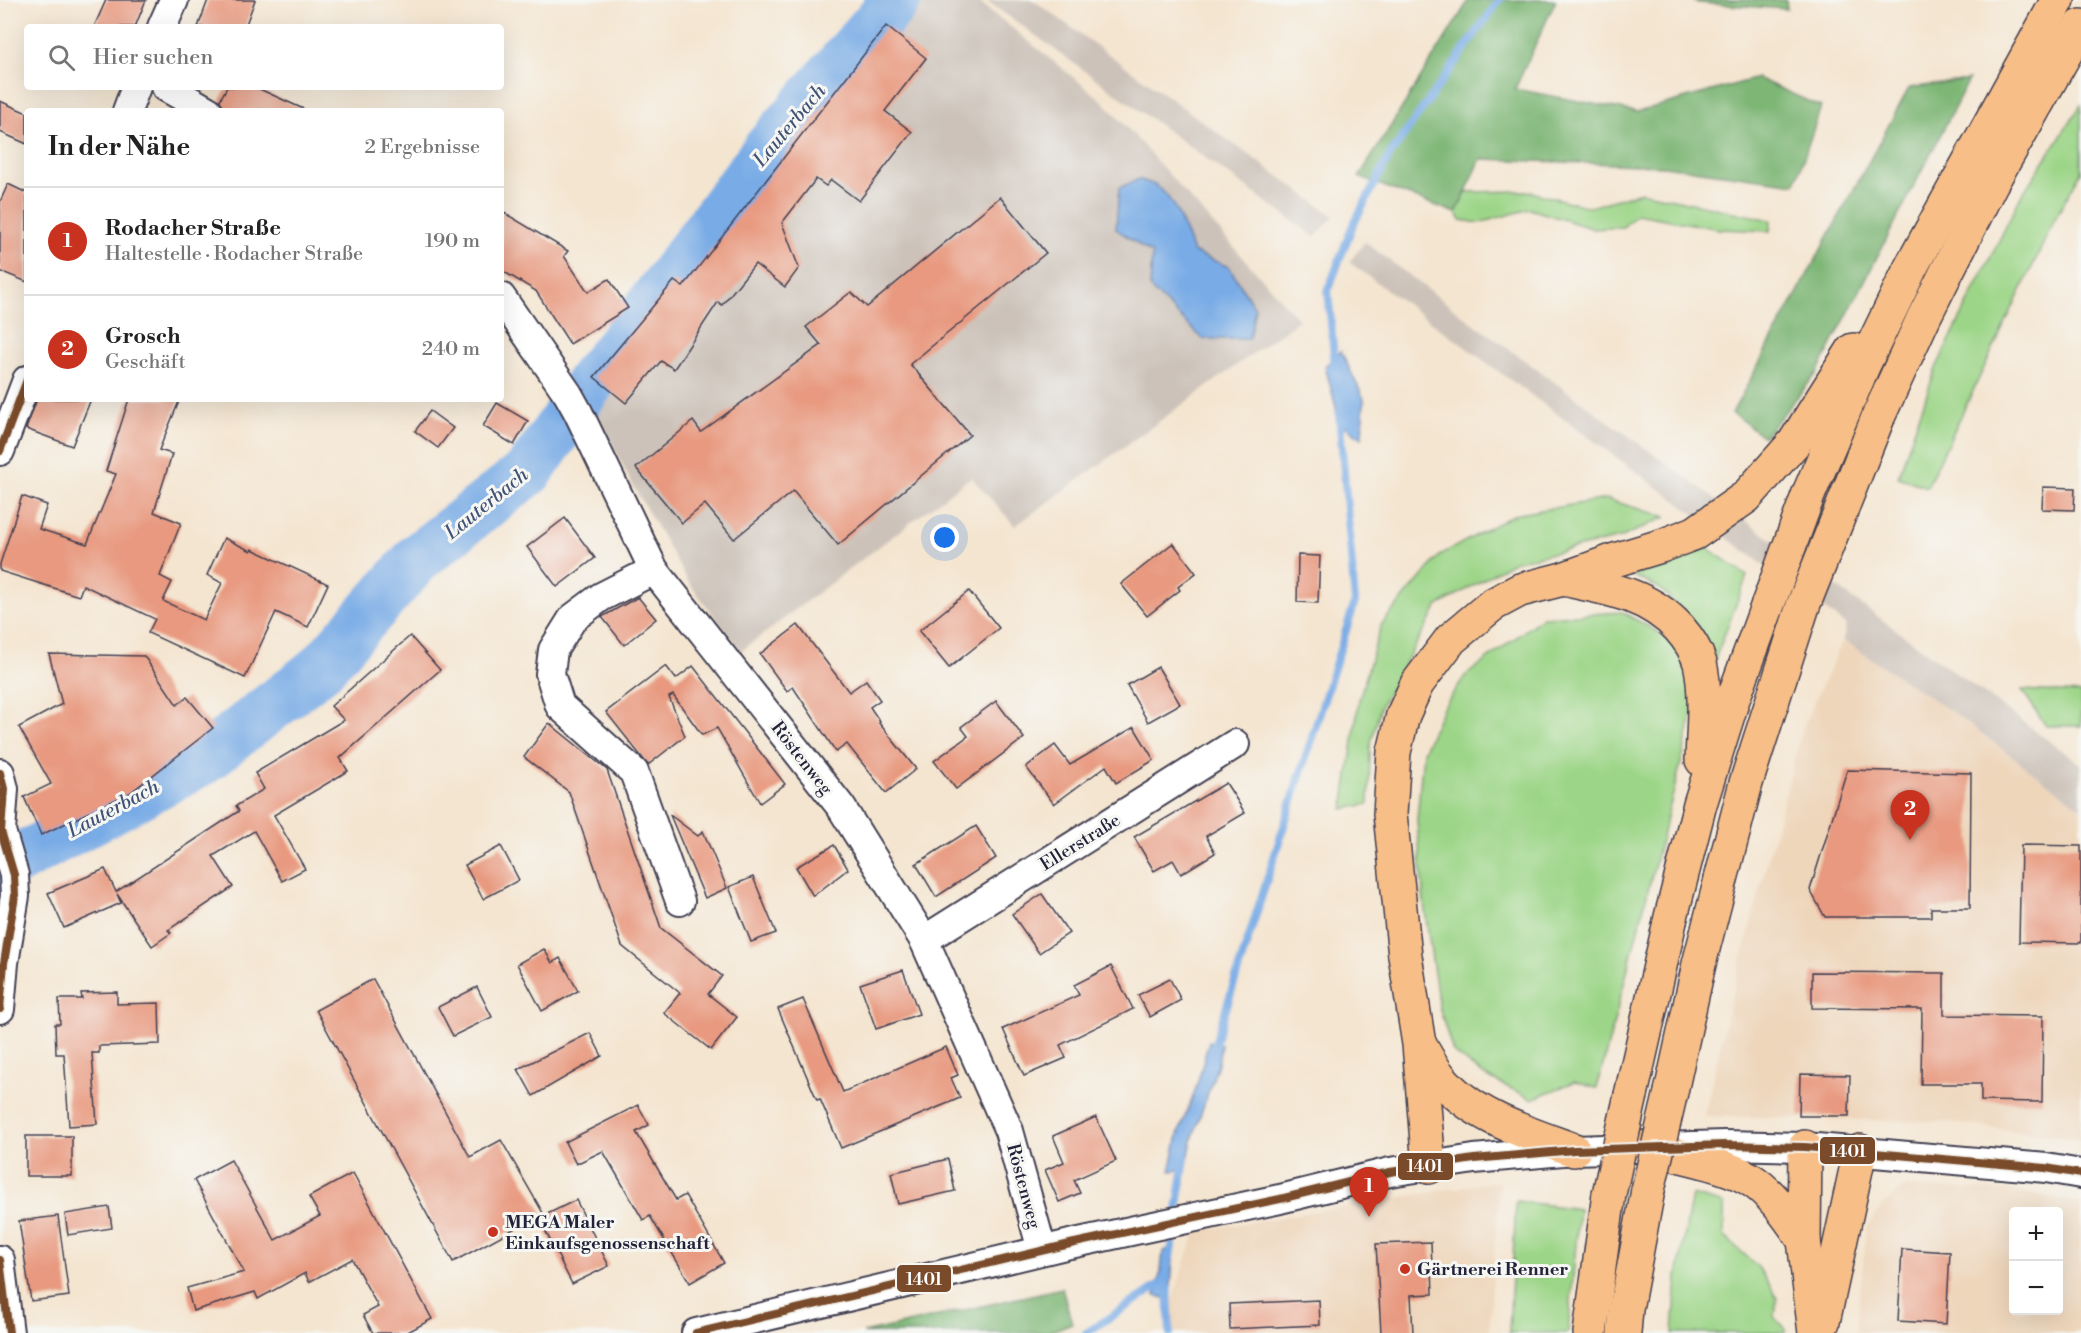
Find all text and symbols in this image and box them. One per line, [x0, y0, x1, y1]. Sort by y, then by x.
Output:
search box [24, 24, 504, 90]
icon: search [45, 41, 78, 74]
text: Hier suchen [93, 44, 213, 71]
water label: Lauterbach [748, 79, 832, 173]
text: In der Nähe [48, 131, 190, 163]
text: 2 Ergebnisse [364, 135, 480, 160]
text: Rodacher Straße [105, 215, 281, 242]
text: 1 [63, 229, 72, 254]
text: 190 m [425, 229, 480, 254]
text: Haltestelle · Rodacher Straße [105, 242, 363, 267]
text: Grosch [105, 323, 181, 350]
text: 2 [61, 337, 74, 362]
text: 240 m [422, 337, 480, 362]
text: Geschäft [105, 350, 186, 375]
water label: Lauterbach [439, 462, 534, 546]
your location [930, 523, 959, 552]
street label: Röstenweg [766, 717, 838, 800]
water label: Lauterbach [63, 774, 165, 844]
pin: 2 [1890, 790, 1930, 840]
street label: Ellerstraße [1036, 809, 1125, 876]
line badge: 1401 [1819, 1136, 1876, 1165]
street label: Röstenweg [1001, 1141, 1046, 1232]
text: 1401 [1830, 1142, 1867, 1162]
line badge: 1401 [1397, 1152, 1454, 1181]
text: 1401 [1407, 1157, 1444, 1177]
pin: 1 [1350, 1168, 1388, 1217]
map controls [2009, 1207, 2063, 1315]
button: + [2009, 1207, 2063, 1261]
place label: MEGA Maler Einkaufsgenossenschaft [505, 1211, 710, 1255]
marker: MEGA Maler Einkaufsgenossenschaft [486, 1225, 500, 1239]
place label: Gärtnerei Renner [1417, 1258, 1568, 1281]
button: − [2009, 1261, 2063, 1315]
marker: Gärtnerei Renner [1398, 1262, 1412, 1276]
line badge: 1401 [896, 1264, 952, 1293]
text: 1401 [906, 1270, 943, 1290]

